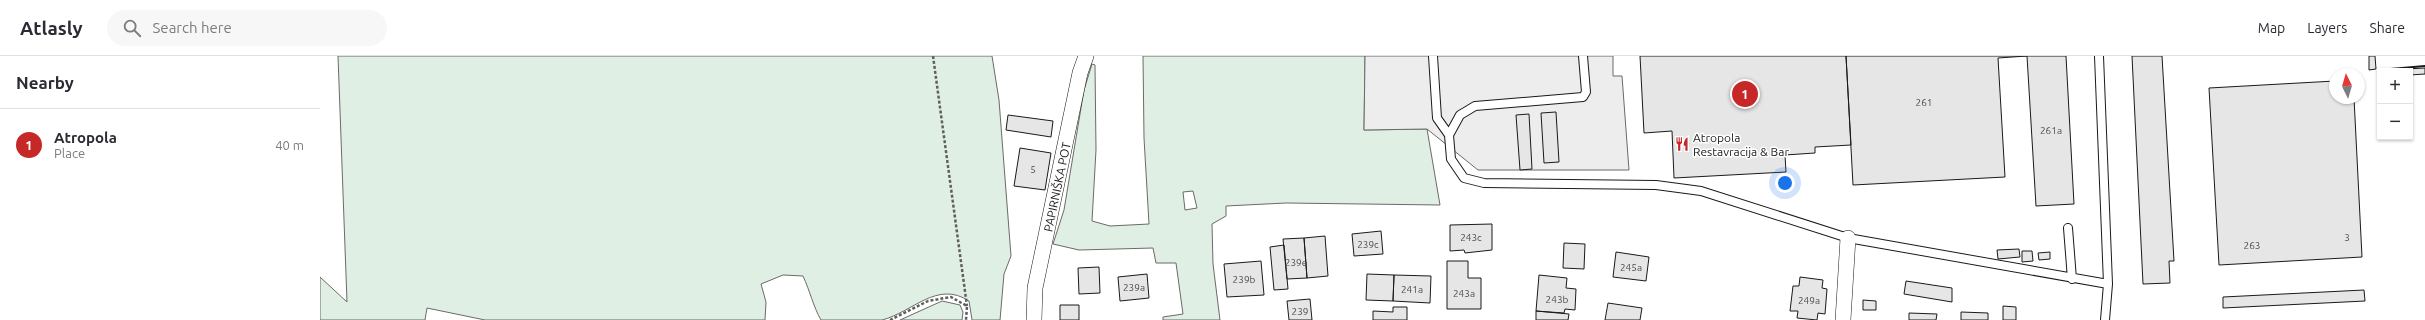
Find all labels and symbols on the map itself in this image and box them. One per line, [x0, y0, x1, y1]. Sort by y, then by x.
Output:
north arrow [2329, 68, 2365, 104]
pin: 1 [1732, 79, 1758, 109]
house number: 261 [1916, 97, 1932, 108]
house number: 261a [2040, 125, 2062, 136]
place label: Atropola Restavracija & Bar [1693, 131, 1789, 158]
restaurant icon: Atropola Restavracija & Bar [1674, 136, 1690, 152]
street label: PAPIRNIŠKA POT [1041, 141, 1073, 233]
house number: 5 [1030, 164, 1036, 175]
your location [1775, 173, 1795, 193]
house number: 243c [1460, 232, 1482, 243]
house number: 3 [2344, 232, 2350, 243]
house number: 239c [1357, 239, 1379, 250]
house number: 263 [2244, 240, 2260, 251]
house number: 239e [1285, 257, 1307, 268]
house number: 245a [1620, 262, 1642, 273]
house number: 239b [1233, 274, 1256, 285]
house number: 239a [1123, 282, 1145, 293]
house number: 241a [1401, 284, 1423, 295]
house number: 243a [1453, 288, 1475, 299]
house number: 243b [1546, 294, 1569, 305]
house number: 249a [1798, 295, 1820, 306]
house number: 239 [1292, 306, 1308, 317]

